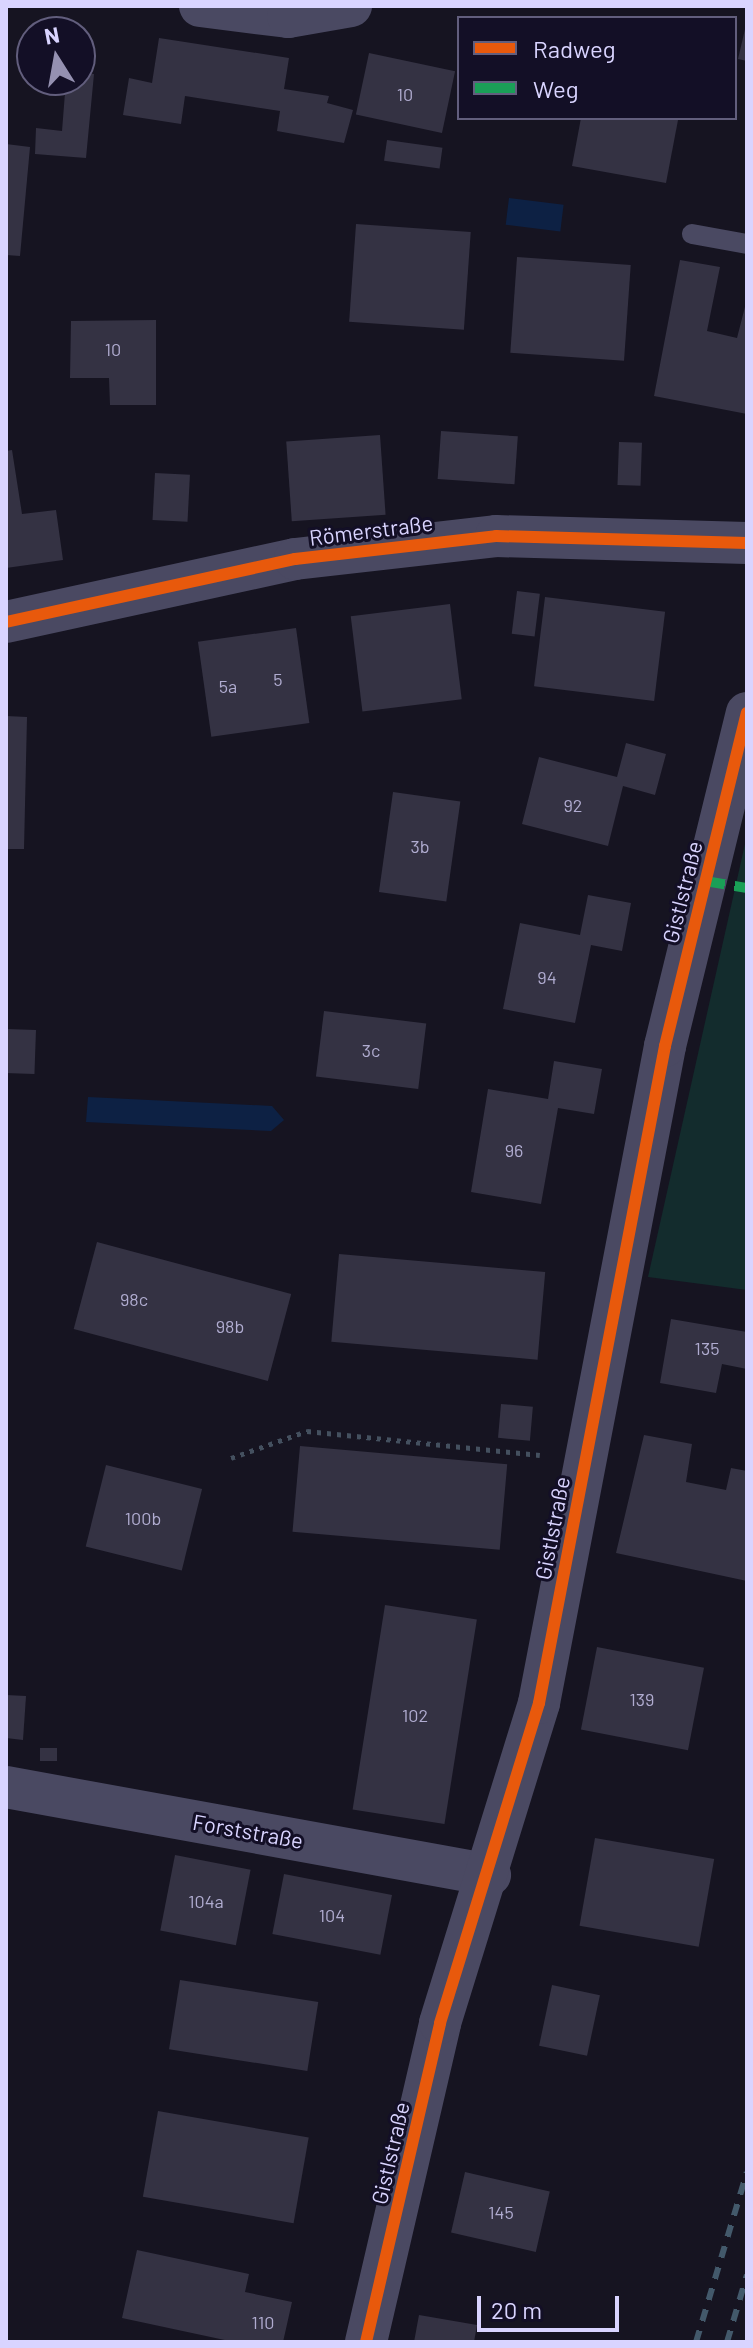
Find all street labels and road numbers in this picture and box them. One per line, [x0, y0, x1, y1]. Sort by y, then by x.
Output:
street label: Römerstraße [308, 509, 434, 551]
street label: Gistlstraße [657, 838, 707, 946]
street label: Gistlstraße [529, 1474, 575, 1582]
street label: Forststraße [191, 1808, 305, 1854]
street label: Gistlstraße [365, 2099, 415, 2207]

